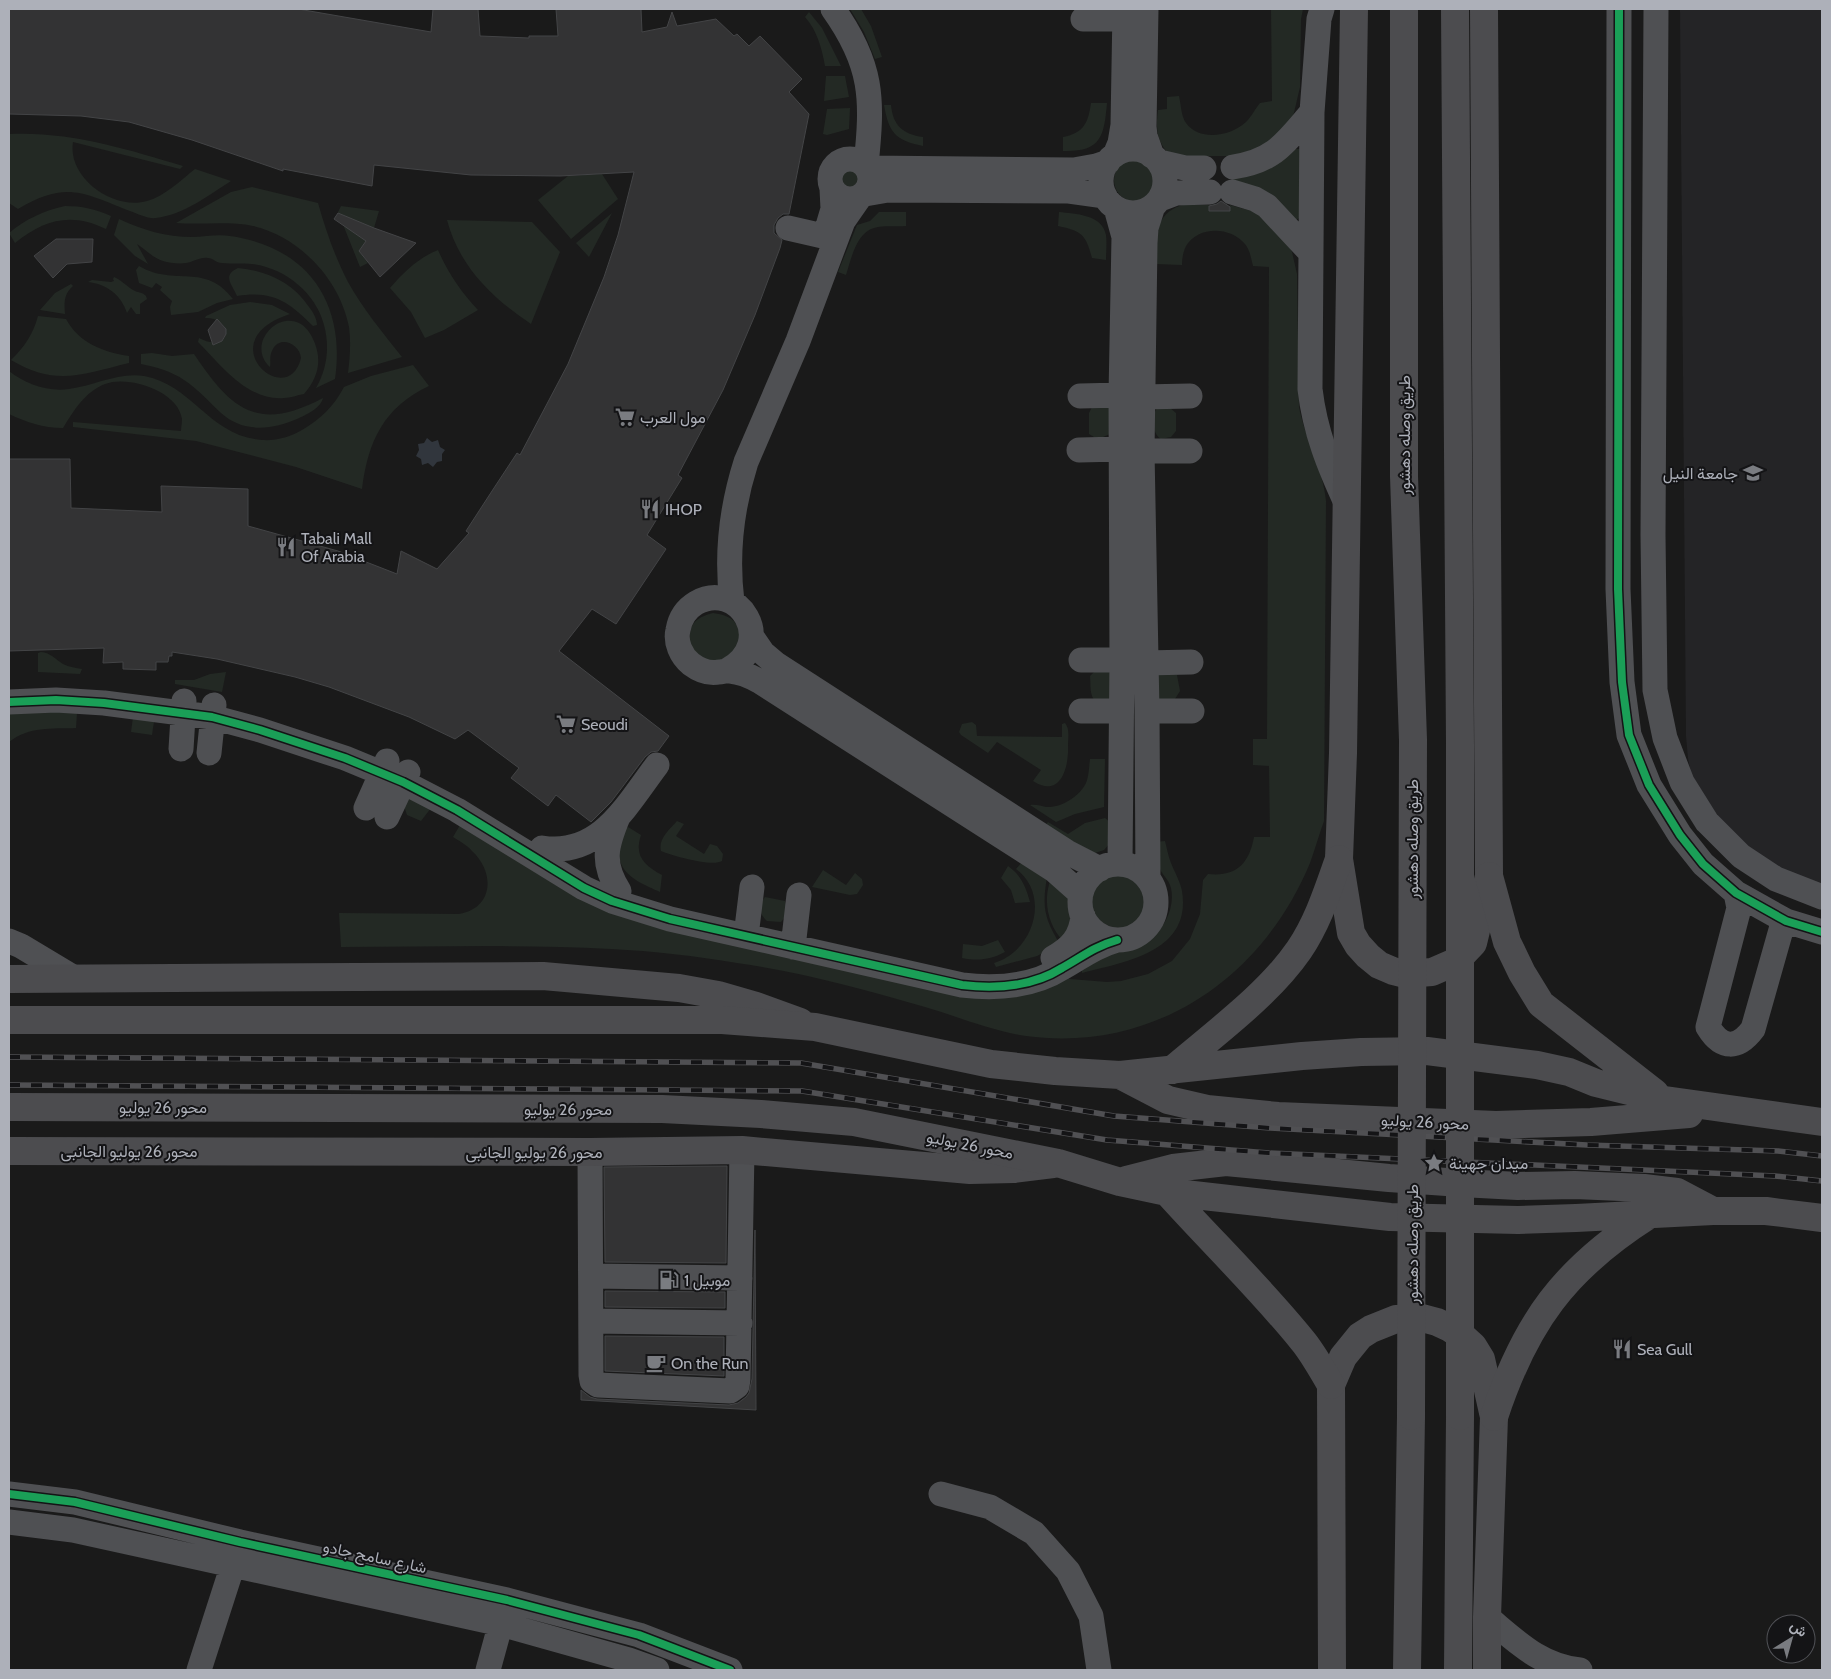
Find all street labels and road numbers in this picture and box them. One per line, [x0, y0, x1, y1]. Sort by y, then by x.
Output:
street label: طريق وصله دهشور [1395, 375, 1415, 496]
street label: طريق وصله دهشور [1403, 779, 1423, 900]
street label: محور 26 يوليو [119, 1098, 207, 1118]
street label: محور 26 يوليو [524, 1100, 612, 1120]
street label: محور 26 يوليو [1380, 1110, 1469, 1135]
street label: محور 26 يوليو [925, 1127, 1015, 1164]
street label: محور 26 يوليو الجانبى [60, 1142, 198, 1162]
street label: محور 26 يوليو الجانبى [465, 1143, 603, 1163]
street label: طريق وصله دهشور [1403, 1184, 1423, 1305]
street label: شارع سامح جادو [321, 1537, 429, 1579]

